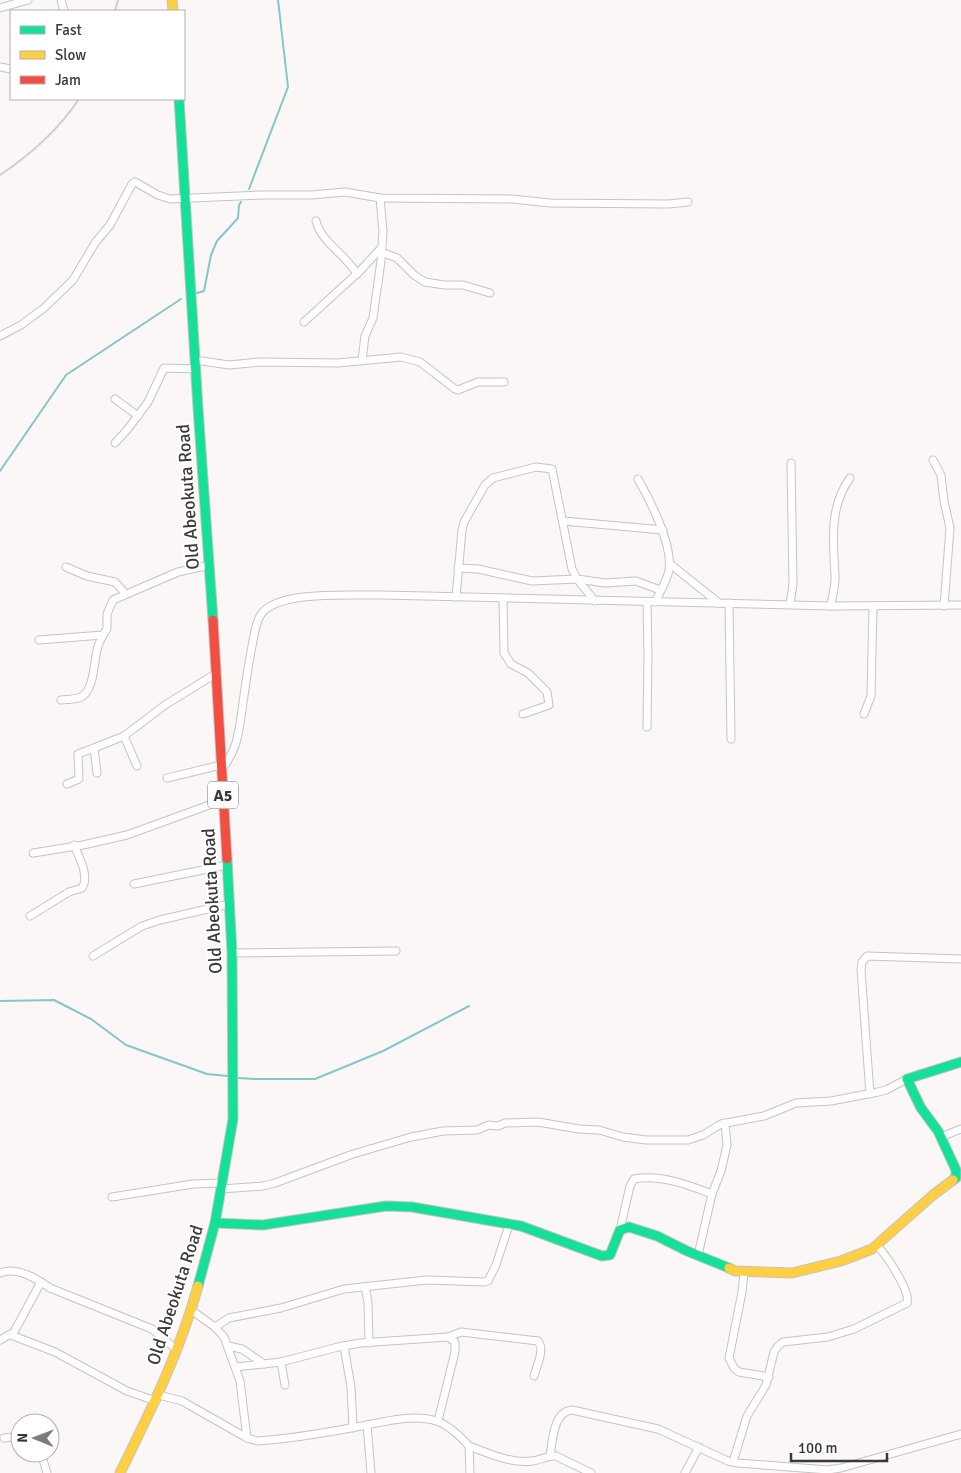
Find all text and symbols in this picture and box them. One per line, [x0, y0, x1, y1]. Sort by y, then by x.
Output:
legend [10, 10, 185, 100]
text: Fast [55, 21, 82, 39]
text: Slow [55, 46, 86, 64]
text: Jam [55, 71, 81, 89]
street label: Old Abeokuta Road [172, 423, 204, 571]
road number: A5 [208, 782, 238, 808]
street label: Old Abeokuta Road [197, 828, 227, 974]
street label: Old Abeokuta Road [142, 1222, 208, 1368]
north arrow [10, 1413, 60, 1463]
scale bar [791, 1430, 887, 1462]
text: N [14, 1433, 31, 1443]
text: 100 m [798, 1439, 838, 1457]

